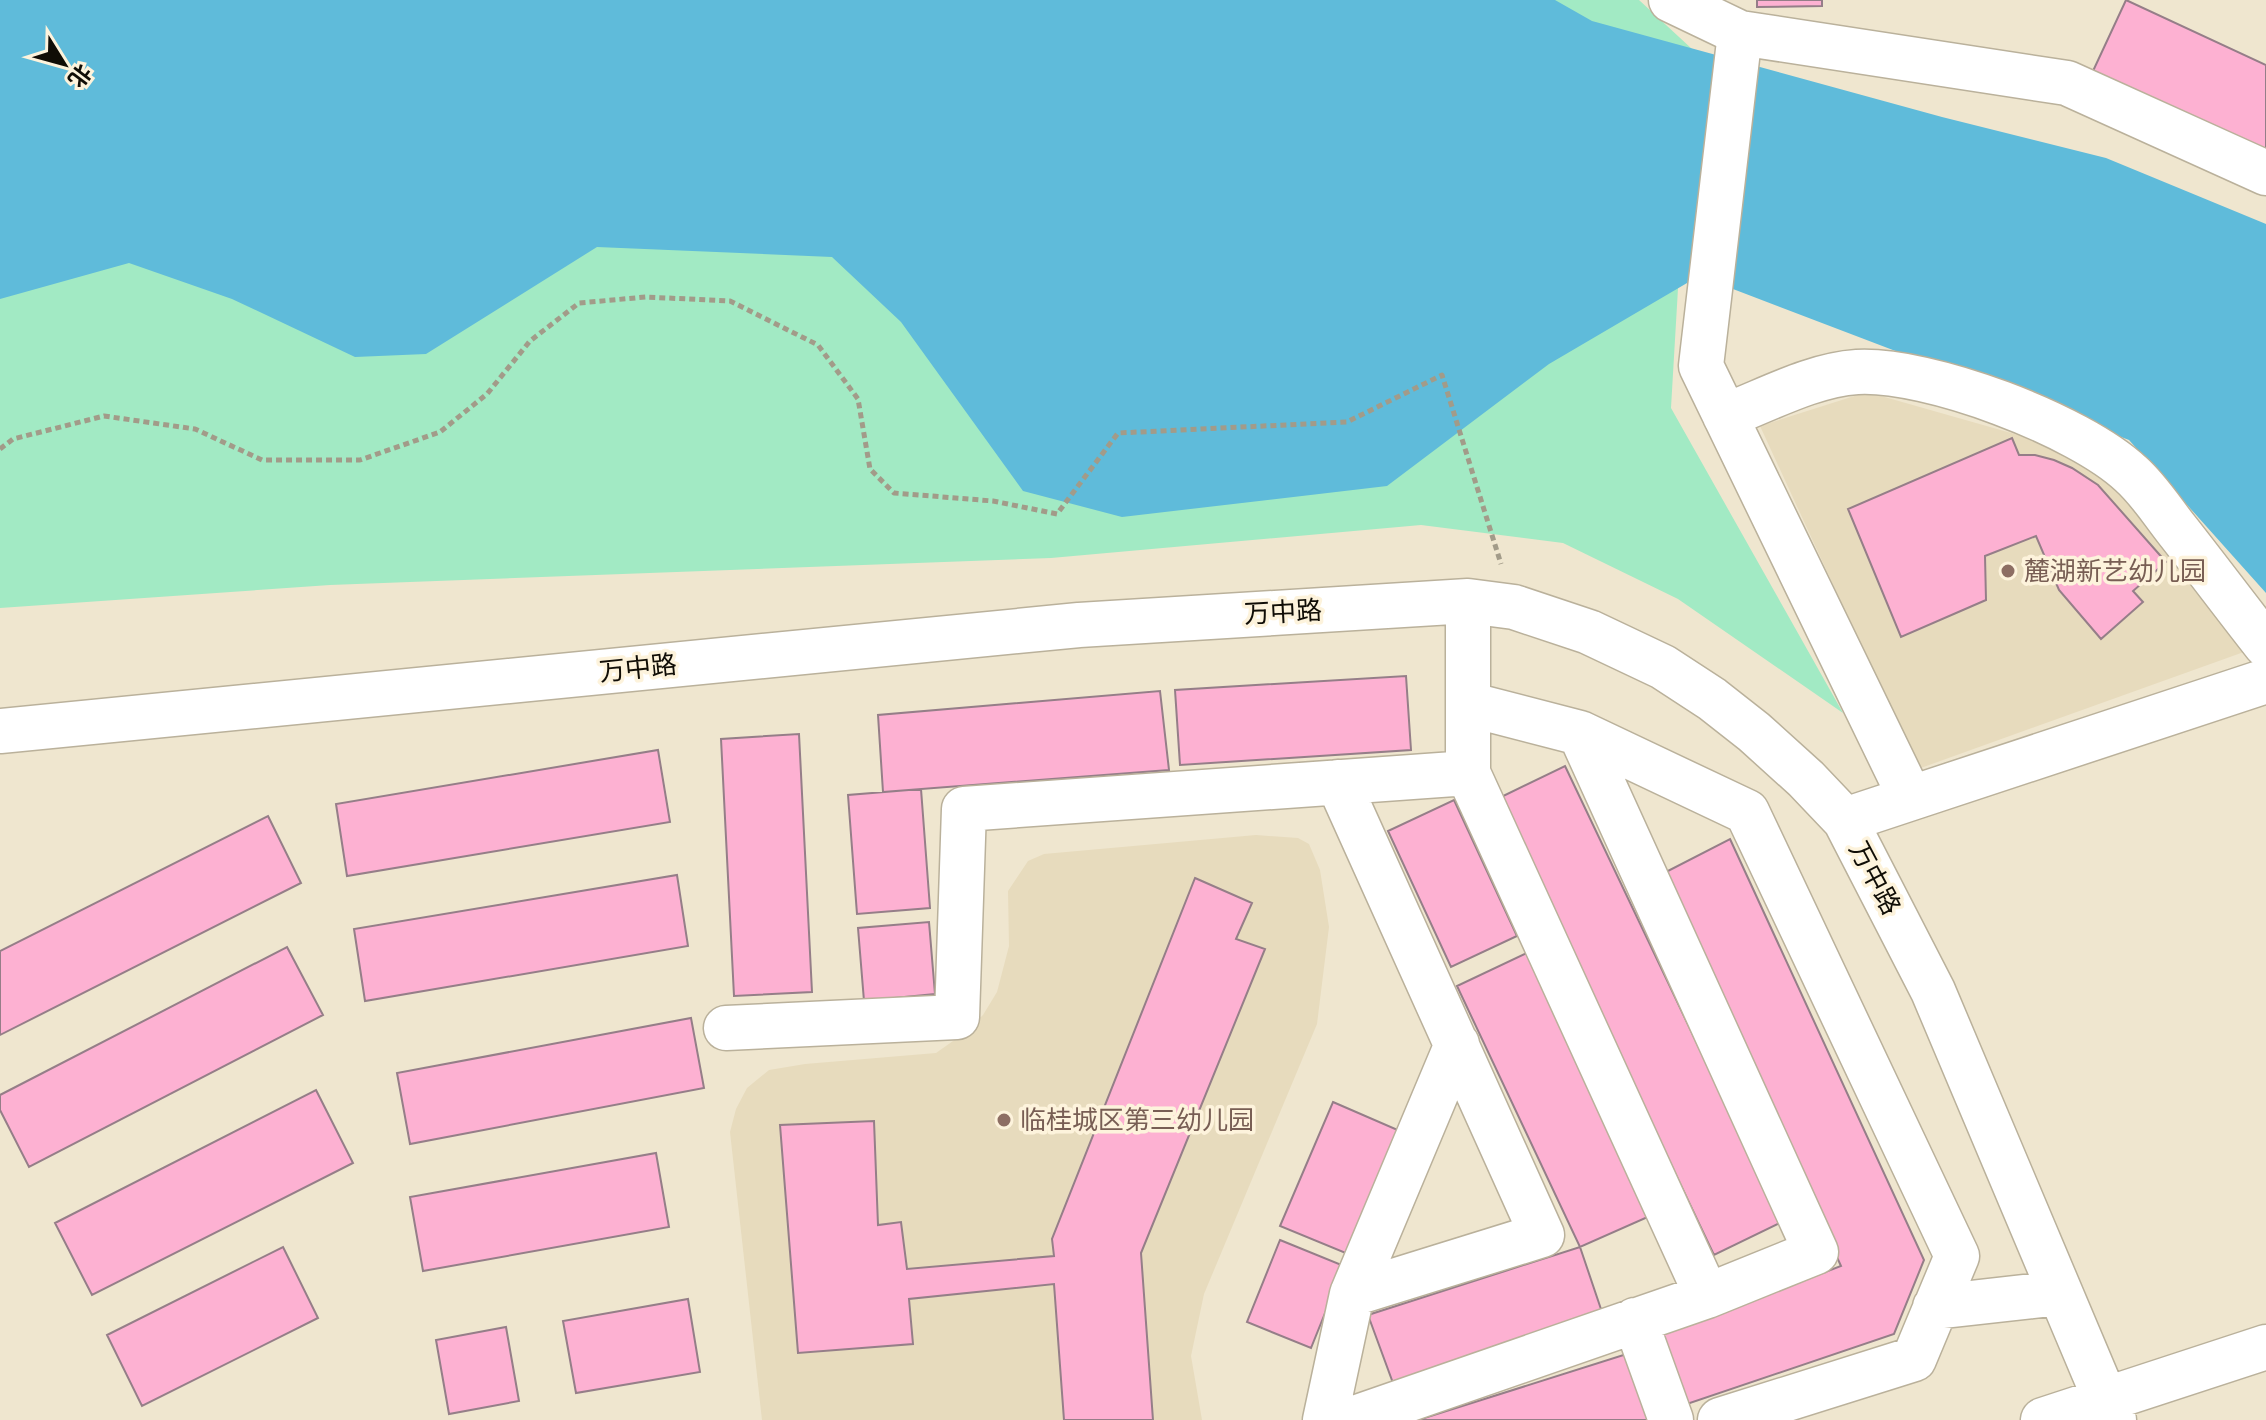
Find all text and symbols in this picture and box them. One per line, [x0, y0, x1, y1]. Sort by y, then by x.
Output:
north arrow [24, 24, 104, 104]
text: 北 [63, 59, 96, 92]
place label: 麓湖新艺幼儿园 [2024, 556, 2206, 586]
marker: 麓湖新艺幼儿园 [1999, 562, 2017, 580]
street label: 万中路 [1243, 595, 1323, 629]
street label: 万中路 [598, 649, 678, 687]
street label: 万中路 [1843, 837, 1907, 919]
place label: 临桂城区第三幼儿园 [1020, 1105, 1254, 1135]
marker: 临桂城区第三幼儿园 [995, 1111, 1013, 1129]

